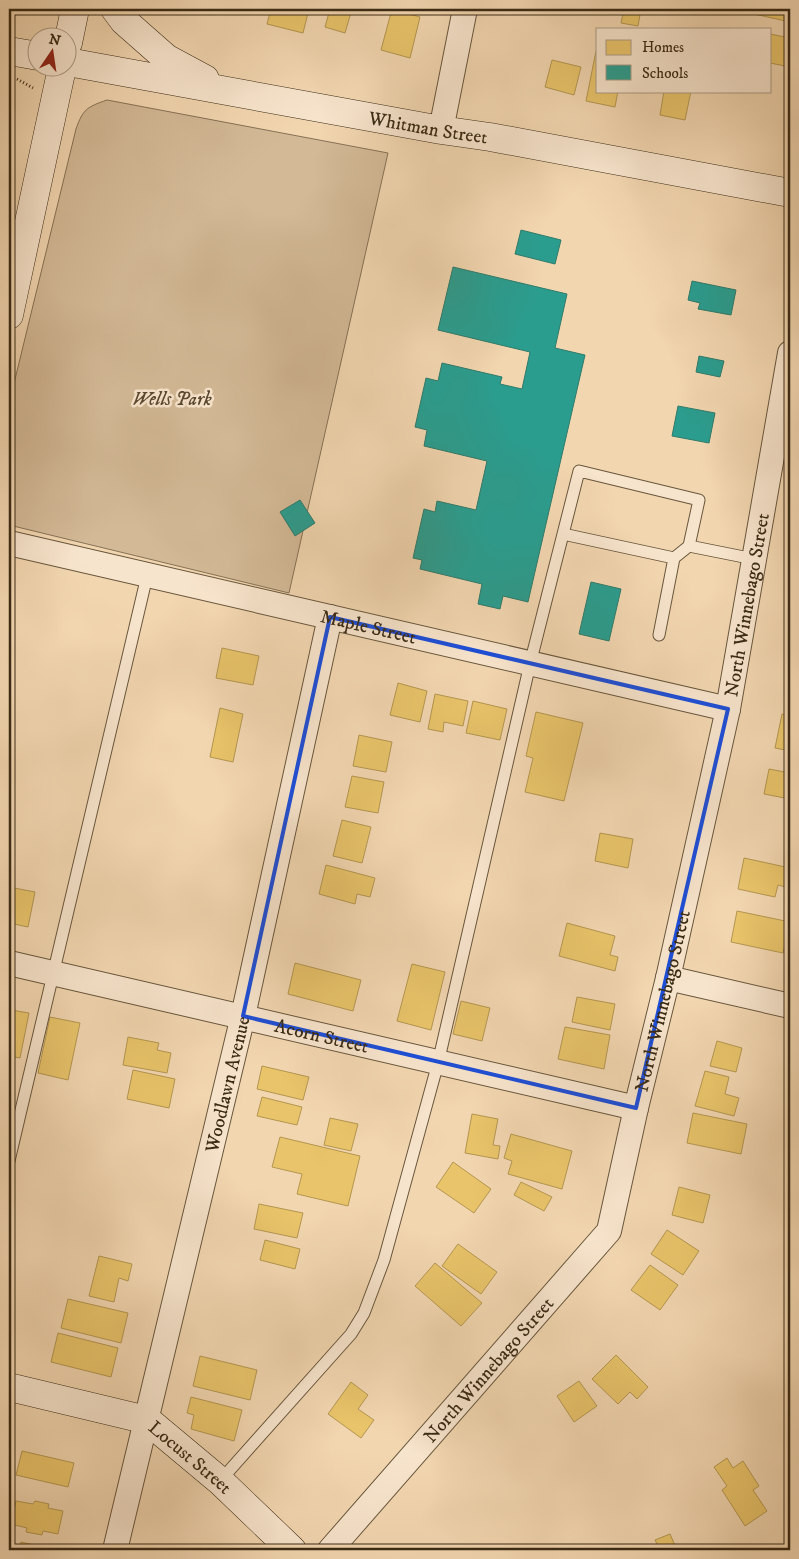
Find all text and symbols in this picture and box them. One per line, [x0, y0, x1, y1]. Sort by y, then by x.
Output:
north arrow [28, 28, 78, 78]
legend [596, 28, 772, 92]
text: N [47, 30, 63, 50]
text: Homes [642, 38, 684, 57]
text: Schools [642, 64, 688, 83]
street label: Whitman Street [366, 107, 489, 150]
park label: Wells Park [132, 388, 212, 411]
street label: North Winnebago Street [720, 511, 775, 699]
street label: Maple Street [318, 605, 418, 650]
street label: North Winnebago Street [630, 908, 696, 1094]
street label: Woodlawn Avenue [200, 1014, 256, 1156]
street label: Acorn Street [272, 1015, 371, 1059]
street label: North Winnebago Street [419, 1293, 559, 1448]
street label: Locust Street [143, 1416, 236, 1499]

